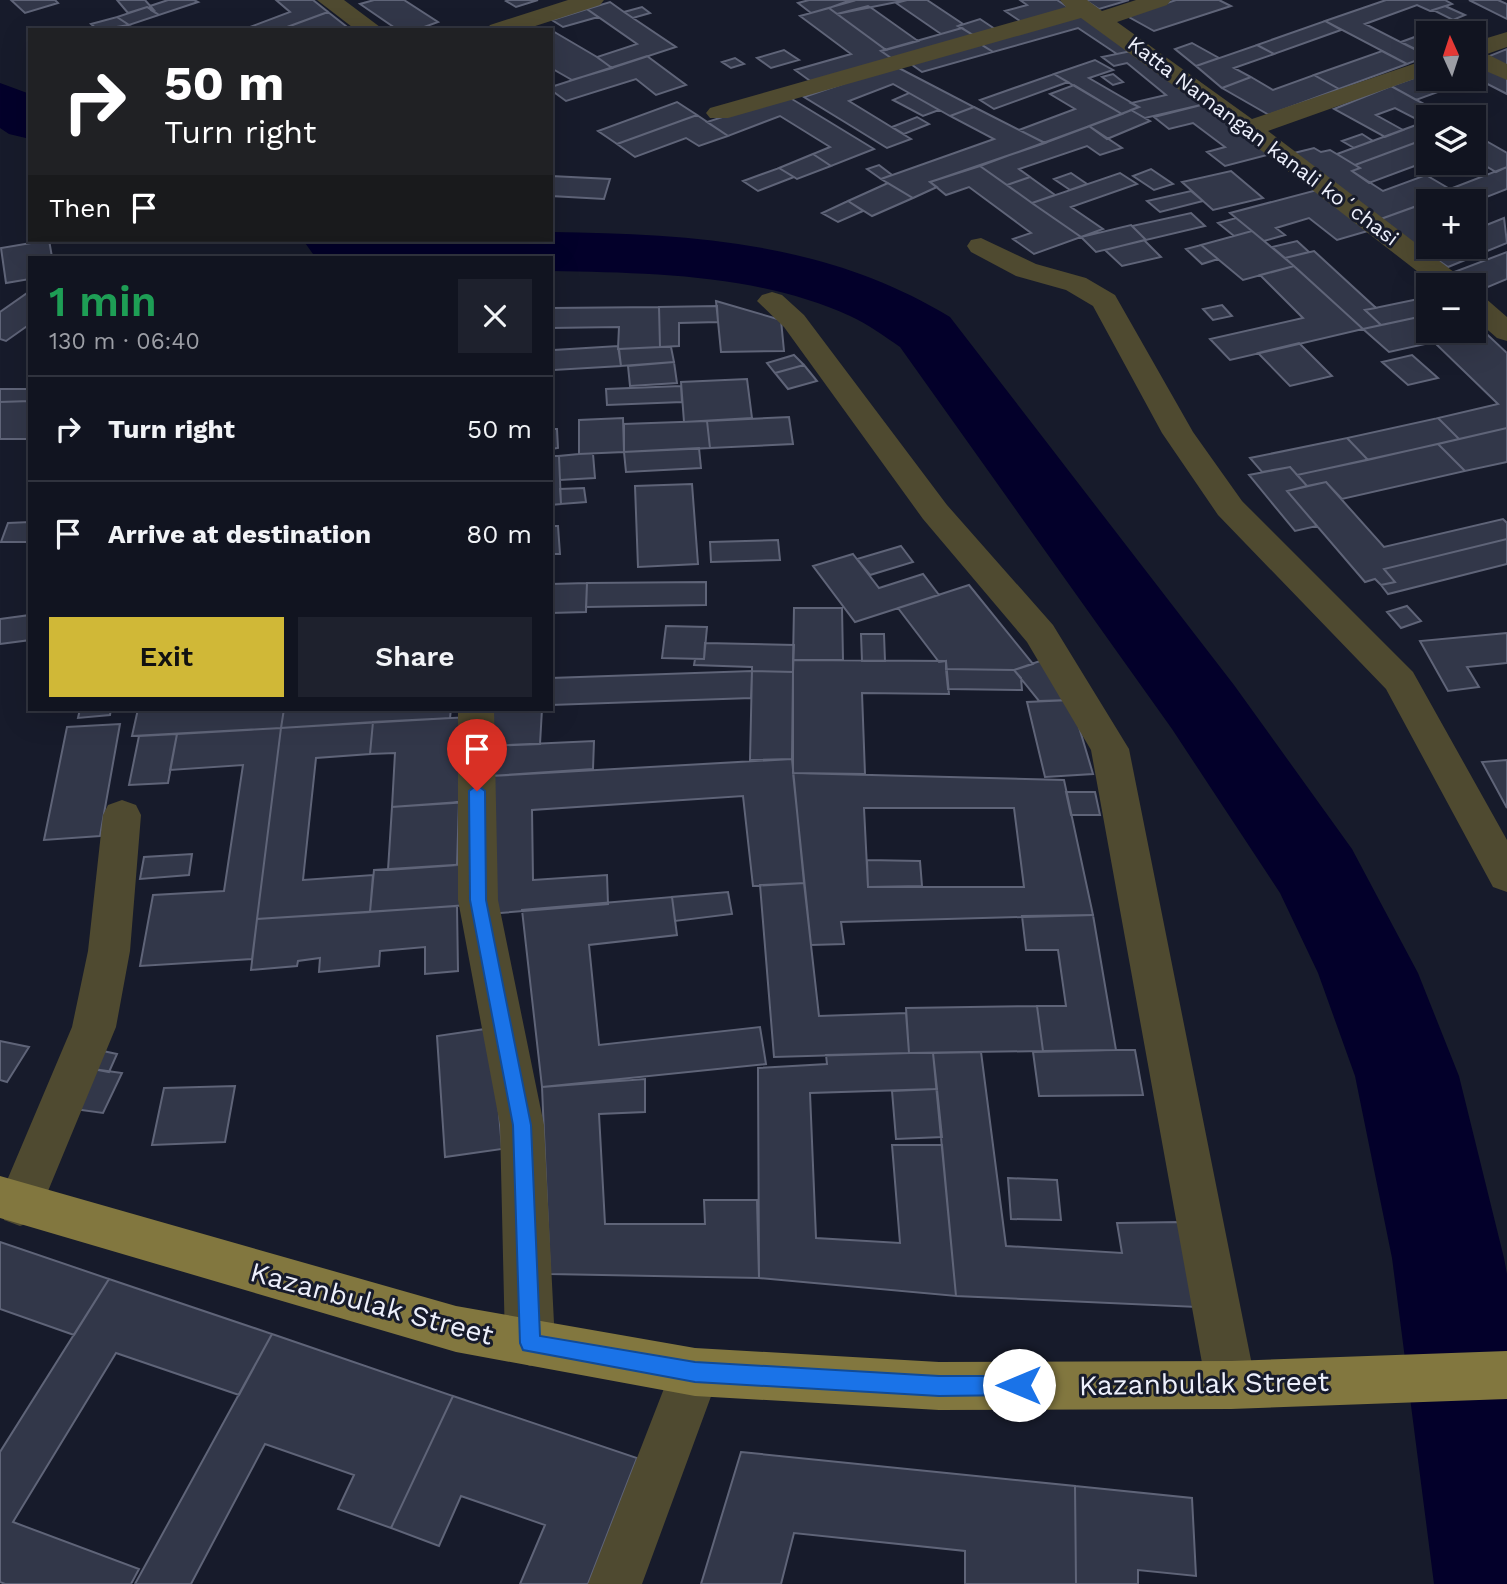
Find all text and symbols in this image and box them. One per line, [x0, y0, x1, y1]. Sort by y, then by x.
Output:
north arrow [1416, 21, 1486, 91]
map controls [1416, 21, 1486, 343]
street label: Katta Namangan kanali koʻchasi [1123, 30, 1404, 251]
text: 50 m [164, 54, 284, 112]
icon: right [49, 56, 140, 147]
button: layers [1416, 105, 1486, 175]
text: Turn right [164, 113, 316, 151]
icon: arrive [125, 189, 163, 227]
button: + [1416, 189, 1486, 259]
text: Then [49, 193, 111, 223]
button: − [1416, 273, 1486, 343]
text: 1 min [49, 277, 157, 326]
button: close [458, 279, 532, 353]
text: 130 m · 06:40 [49, 328, 200, 355]
icon: right [49, 410, 87, 448]
text: Turn right [108, 414, 235, 444]
text: 50 m [467, 414, 532, 444]
icon: arrive [49, 515, 87, 553]
text: Arrive at destination [108, 519, 371, 549]
text: 80 m [466, 519, 532, 549]
button: Exit [49, 617, 284, 697]
button: Share [298, 617, 532, 697]
pin [447, 719, 507, 791]
icon: arrive [458, 730, 496, 768]
street label: Kazanbulak Street [247, 1255, 497, 1352]
position arrow [982, 1348, 1056, 1422]
street label: Kazanbulak Street [1079, 1365, 1330, 1402]

